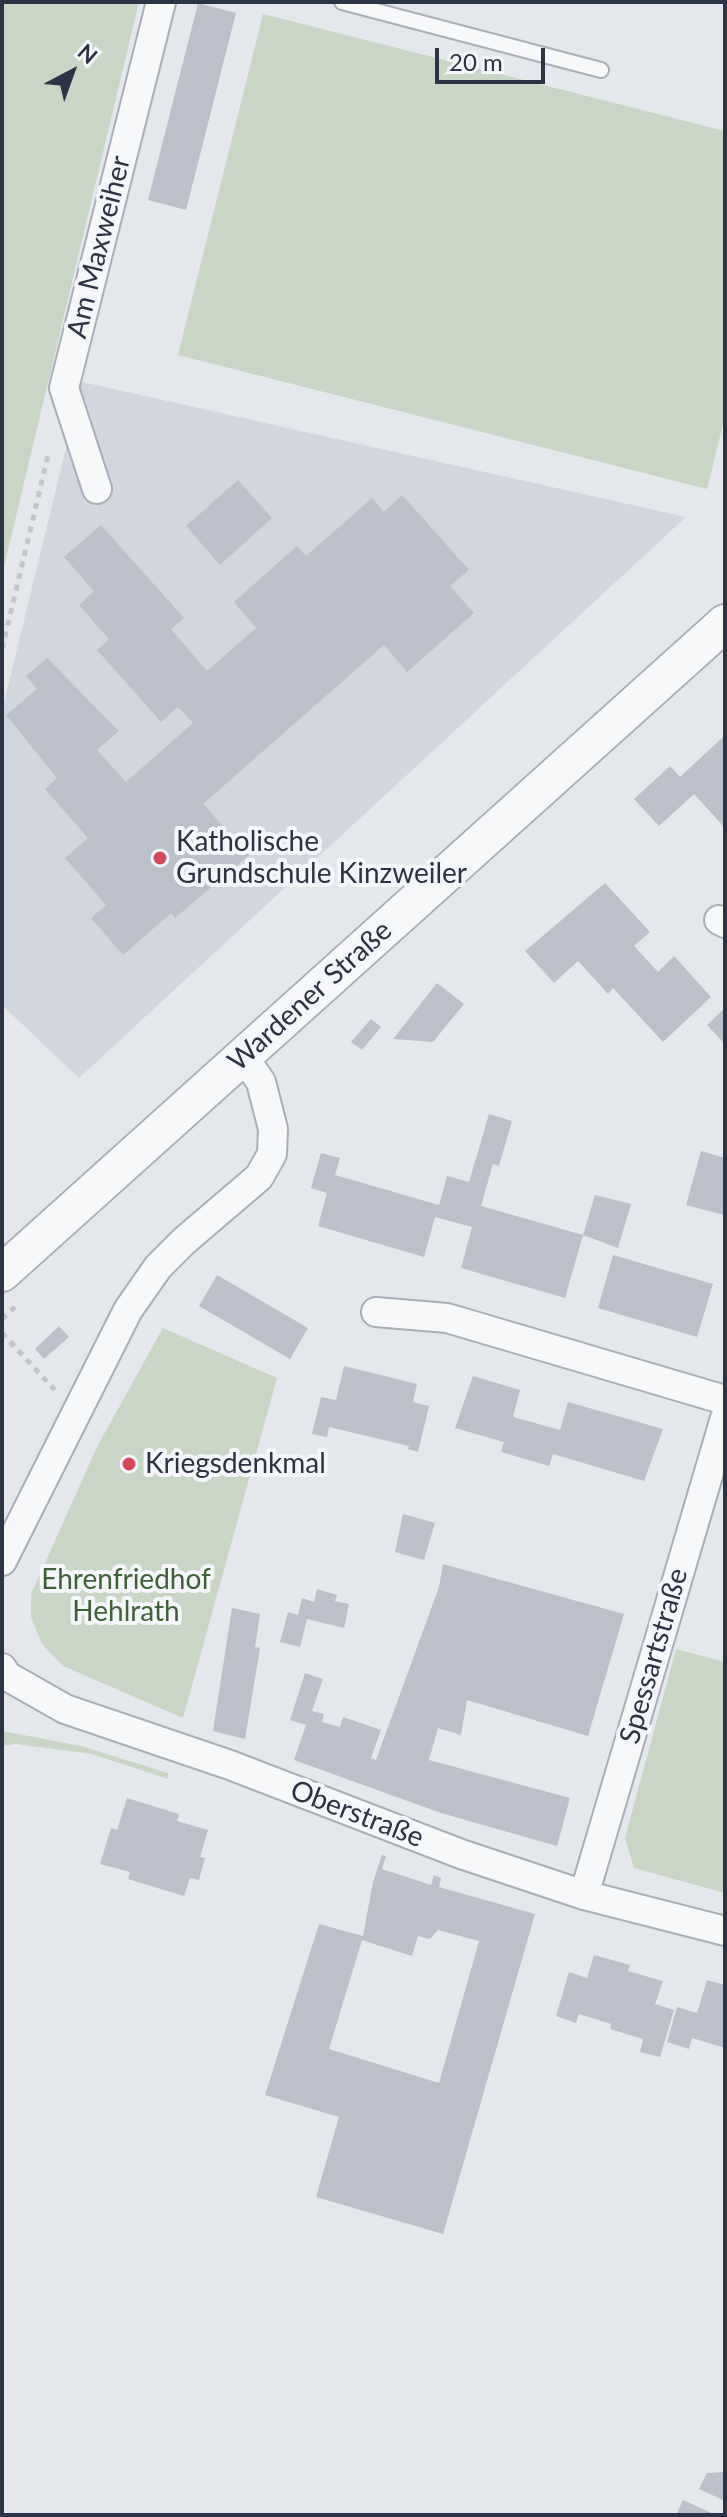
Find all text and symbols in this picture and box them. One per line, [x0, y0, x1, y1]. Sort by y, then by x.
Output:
north arrow [32, 32, 112, 112]
scale bar [439, 32, 549, 82]
text: N [73, 38, 103, 69]
text: 20 m [449, 47, 503, 76]
street label: Am Maxweiher [60, 152, 138, 342]
place label: Katholische Grundschule Kinzweiler [176, 825, 467, 891]
marker: Katholische Grundschule Kinzweiler [151, 849, 169, 867]
street label: Wardener Straße [221, 914, 399, 1078]
place label: Kriegsdenkmal [145, 1447, 326, 1481]
marker: Kriegsdenkmal [120, 1455, 138, 1473]
park label: Ehrenfriedhof Hehlrath [41, 1563, 211, 1629]
street label: Spessartstraße [613, 1564, 695, 1748]
street label: Oberstraße [286, 1773, 428, 1855]

